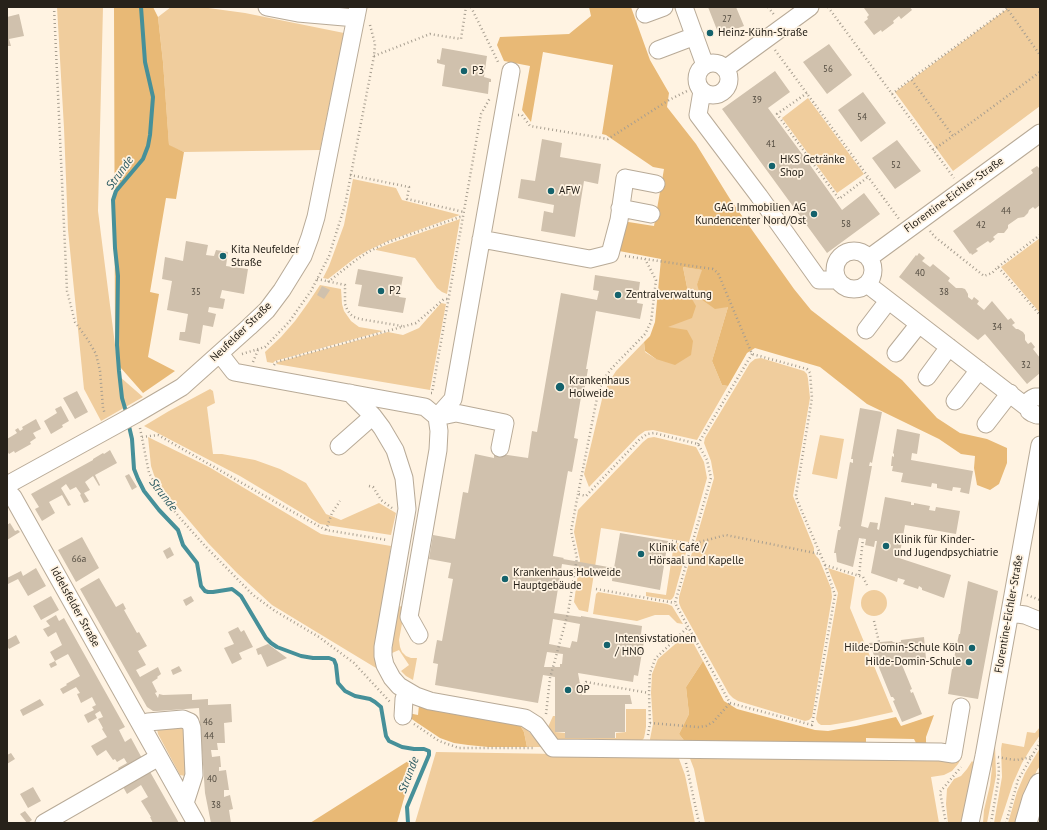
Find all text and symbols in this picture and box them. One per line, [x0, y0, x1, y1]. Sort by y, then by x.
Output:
house number: 27 [722, 14, 732, 24]
place label: Heinz-Kühn-Straße [718, 26, 808, 40]
marker: Heinz-Kühn-Straße [705, 28, 715, 38]
place label: P3 [472, 64, 484, 78]
house number: 56 [823, 64, 833, 74]
marker: P3 [459, 66, 469, 76]
house number: 39 [752, 95, 762, 105]
house number: 54 [857, 112, 867, 122]
house number: 41 [766, 139, 776, 149]
water label: Strunde [103, 153, 137, 193]
place label: HKS Getränke Shop [780, 153, 845, 179]
street label: Florentine-Eichler-Straße [902, 155, 1006, 235]
house number: 52 [891, 160, 901, 170]
marker: HKS Getränke Shop [767, 161, 777, 171]
place label: AFW [559, 184, 580, 198]
marker: AFW [546, 186, 556, 196]
place label: GAG Immobilien AG Kundencenter Nord/Ost [695, 201, 806, 227]
house number: 44 [1001, 206, 1011, 216]
marker: GAG Immobilien AG Kundencenter Nord/Ost [809, 209, 819, 219]
house number: 58 [841, 219, 851, 229]
house number: 42 [976, 220, 986, 230]
place label: Kita Neufelder Straße [231, 243, 299, 269]
marker: Kita Neufelder Straße [218, 251, 228, 261]
house number: 40 [915, 268, 925, 278]
place label: P2 [389, 284, 401, 298]
marker: P2 [376, 286, 386, 296]
house number: 35 [191, 287, 201, 297]
house number: 38 [939, 287, 949, 297]
place label: Zentralverwaltung [626, 288, 712, 302]
marker: Zentralverwaltung [613, 290, 623, 300]
street label: Neufelder Straße [208, 299, 274, 365]
house number: 34 [992, 322, 1002, 332]
house number: 32 [1021, 360, 1031, 370]
place label: Krankenhaus Holweide [569, 374, 629, 400]
marker: Krankenhaus Holweide [554, 381, 566, 393]
water label: Strunde [146, 476, 180, 514]
place label: Klinik für Kinder- und Jugendpsychiatrie [894, 533, 998, 559]
place label: Klinik Café / Hörsaal und Kapelle [649, 541, 744, 567]
marker: Klinik für Kinder- und Jugendpsychiatrie [881, 541, 891, 551]
marker: Klinik Café / Hörsaal und Kapelle [636, 549, 646, 559]
house number: 66a [72, 554, 86, 564]
street label: Florentine-Eichler-Straße [992, 554, 1026, 674]
street label: Iddelsfelder Straße [47, 565, 103, 649]
place label: Krankenhaus Holweide Hauptgebäude [513, 566, 621, 592]
marker: Krankenhaus Holweide Hauptgebäude [500, 574, 510, 584]
place label: Intensivstationen / HNO [615, 632, 696, 658]
marker: Intensivstationen / HNO [602, 640, 612, 650]
place label: Hilde-Domin-Schule Köln [844, 641, 964, 655]
marker: Hilde-Domin-Schule Köln [967, 643, 977, 653]
place label: Hilde-Domin-Schule [865, 655, 961, 669]
marker: Hilde-Domin-Schule [964, 657, 974, 667]
place label: OP [576, 683, 590, 697]
marker: OP [563, 685, 573, 695]
house number: 46 [203, 717, 213, 727]
house number: 44 [204, 731, 214, 741]
water label: Strunde [396, 755, 422, 795]
house number: 40 [207, 774, 217, 784]
house number: 38 [211, 800, 221, 810]

